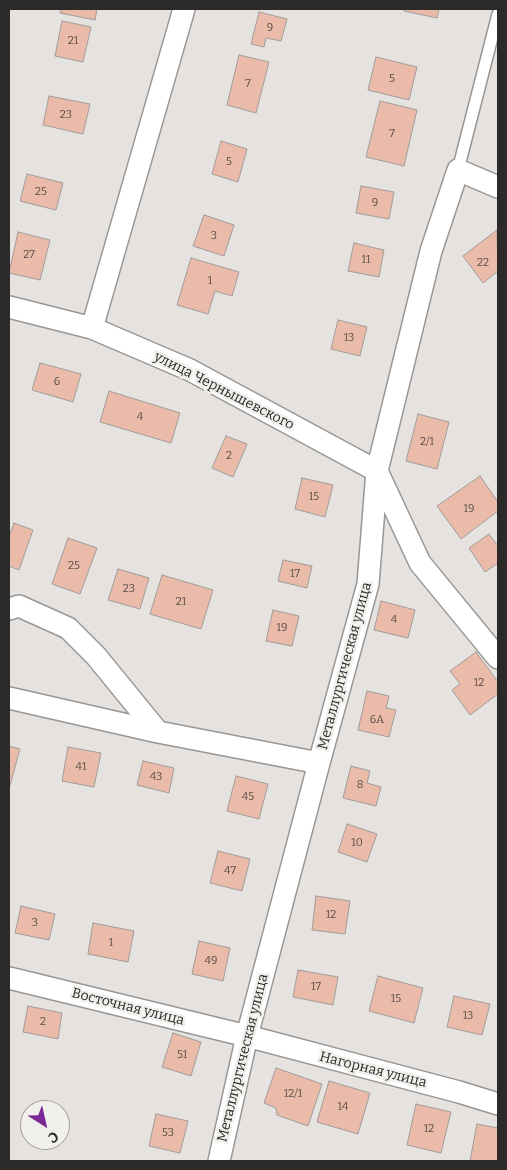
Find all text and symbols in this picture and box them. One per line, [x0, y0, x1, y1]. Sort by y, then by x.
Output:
house number: 9 [267, 21, 273, 35]
house number: 21 [68, 34, 78, 48]
house number: 5 [389, 72, 395, 86]
house number: 7 [245, 77, 251, 91]
house number: 23 [60, 108, 72, 122]
house number: 7 [389, 127, 395, 141]
house number: 5 [226, 155, 232, 169]
house number: 25 [35, 185, 47, 199]
house number: 9 [372, 196, 378, 210]
house number: 3 [211, 229, 217, 243]
house number: 27 [23, 248, 35, 262]
house number: 11 [362, 253, 370, 267]
house number: 22 [477, 256, 489, 270]
house number: 1 [208, 274, 212, 288]
house number: 13 [344, 331, 354, 345]
street label: улица Чернышевского [151, 348, 297, 434]
house number: 6 [54, 375, 60, 389]
house number: 4 [137, 410, 143, 424]
house number: 2/1 [420, 435, 434, 449]
house number: 2 [226, 449, 232, 463]
house number: 15 [309, 490, 319, 504]
house number: 19 [464, 502, 474, 516]
house number: 25 [68, 559, 80, 573]
house number: 17 [290, 567, 300, 581]
street label: Металлургическая улица [315, 580, 375, 752]
house number: 23 [123, 582, 135, 596]
house number: 21 [176, 595, 186, 609]
house number: 4 [391, 613, 397, 627]
house number: 19 [277, 621, 287, 635]
house number: 12 [474, 676, 484, 690]
house number: 6А [370, 713, 384, 727]
house number: 41 [76, 760, 86, 774]
house number: 43 [150, 770, 162, 784]
house number: 8 [357, 778, 363, 792]
house number: 45 [242, 790, 254, 804]
house number: 10 [351, 836, 363, 850]
house number: 47 [224, 864, 236, 878]
house number: 12 [326, 908, 336, 922]
house number: 3 [32, 916, 38, 930]
house number: 1 [109, 936, 113, 950]
house number: 49 [205, 954, 217, 968]
street label: Металлургическая улица [214, 972, 272, 1144]
house number: 17 [311, 980, 321, 994]
street label: Восточная улица [70, 985, 186, 1029]
house number: 15 [391, 992, 401, 1006]
house number: 13 [463, 1009, 473, 1023]
house number: 2 [40, 1015, 46, 1029]
house number: 51 [177, 1048, 187, 1062]
street label: Нагорная улица [318, 1049, 428, 1091]
house number: 12/1 [284, 1087, 302, 1101]
north arrow [20, 1100, 70, 1150]
house number: 14 [338, 1100, 348, 1114]
house number: 12 [424, 1122, 434, 1136]
house number: 53 [162, 1126, 174, 1140]
text: С [45, 1127, 62, 1146]

